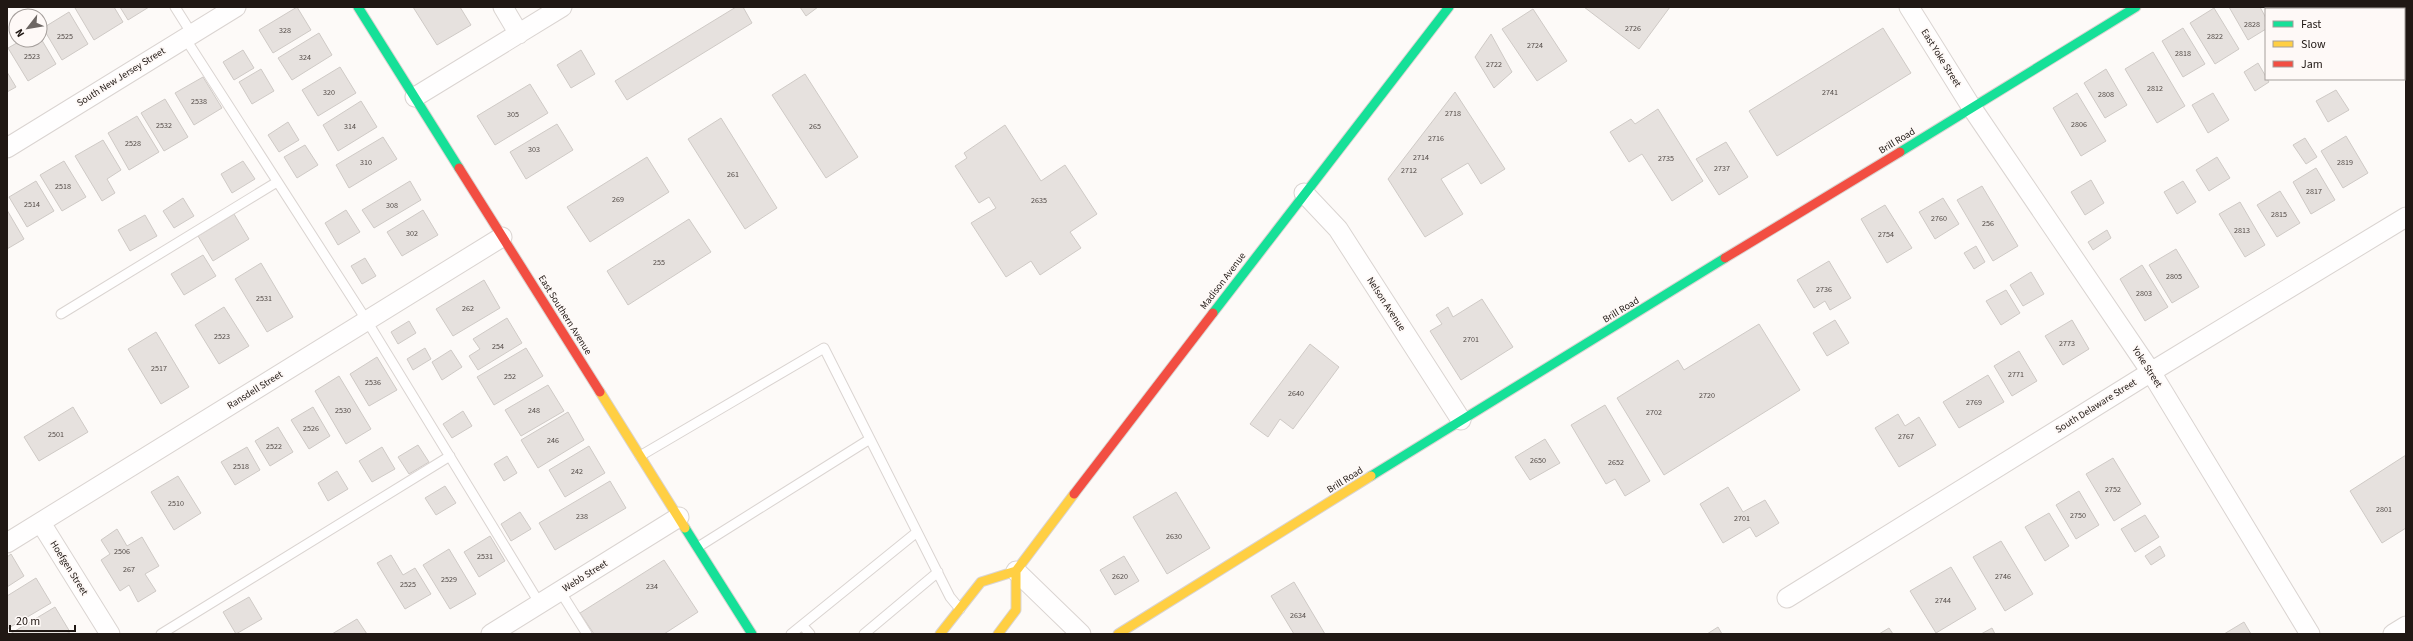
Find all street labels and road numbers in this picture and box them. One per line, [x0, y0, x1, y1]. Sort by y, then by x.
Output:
street label: East Yoke Street [1918, 26, 1965, 90]
street label: South New Jersey Street [74, 44, 168, 110]
street label: Brill Road [1876, 125, 1918, 157]
street label: Madison Avenue [1197, 250, 1249, 312]
street label: East Southern Avenue [535, 273, 595, 358]
street label: Nelson Avenue [1363, 274, 1409, 334]
street label: Brill Road [1600, 294, 1642, 326]
street label: Yoke Street [2128, 343, 2166, 391]
street label: Ransdell Street [225, 367, 286, 413]
street label: South Delaware Street [2053, 375, 2140, 437]
street label: Brill Road [1324, 463, 1366, 497]
street label: Hoefgen Street [47, 538, 92, 599]
street label: Webb Street [560, 556, 611, 595]

